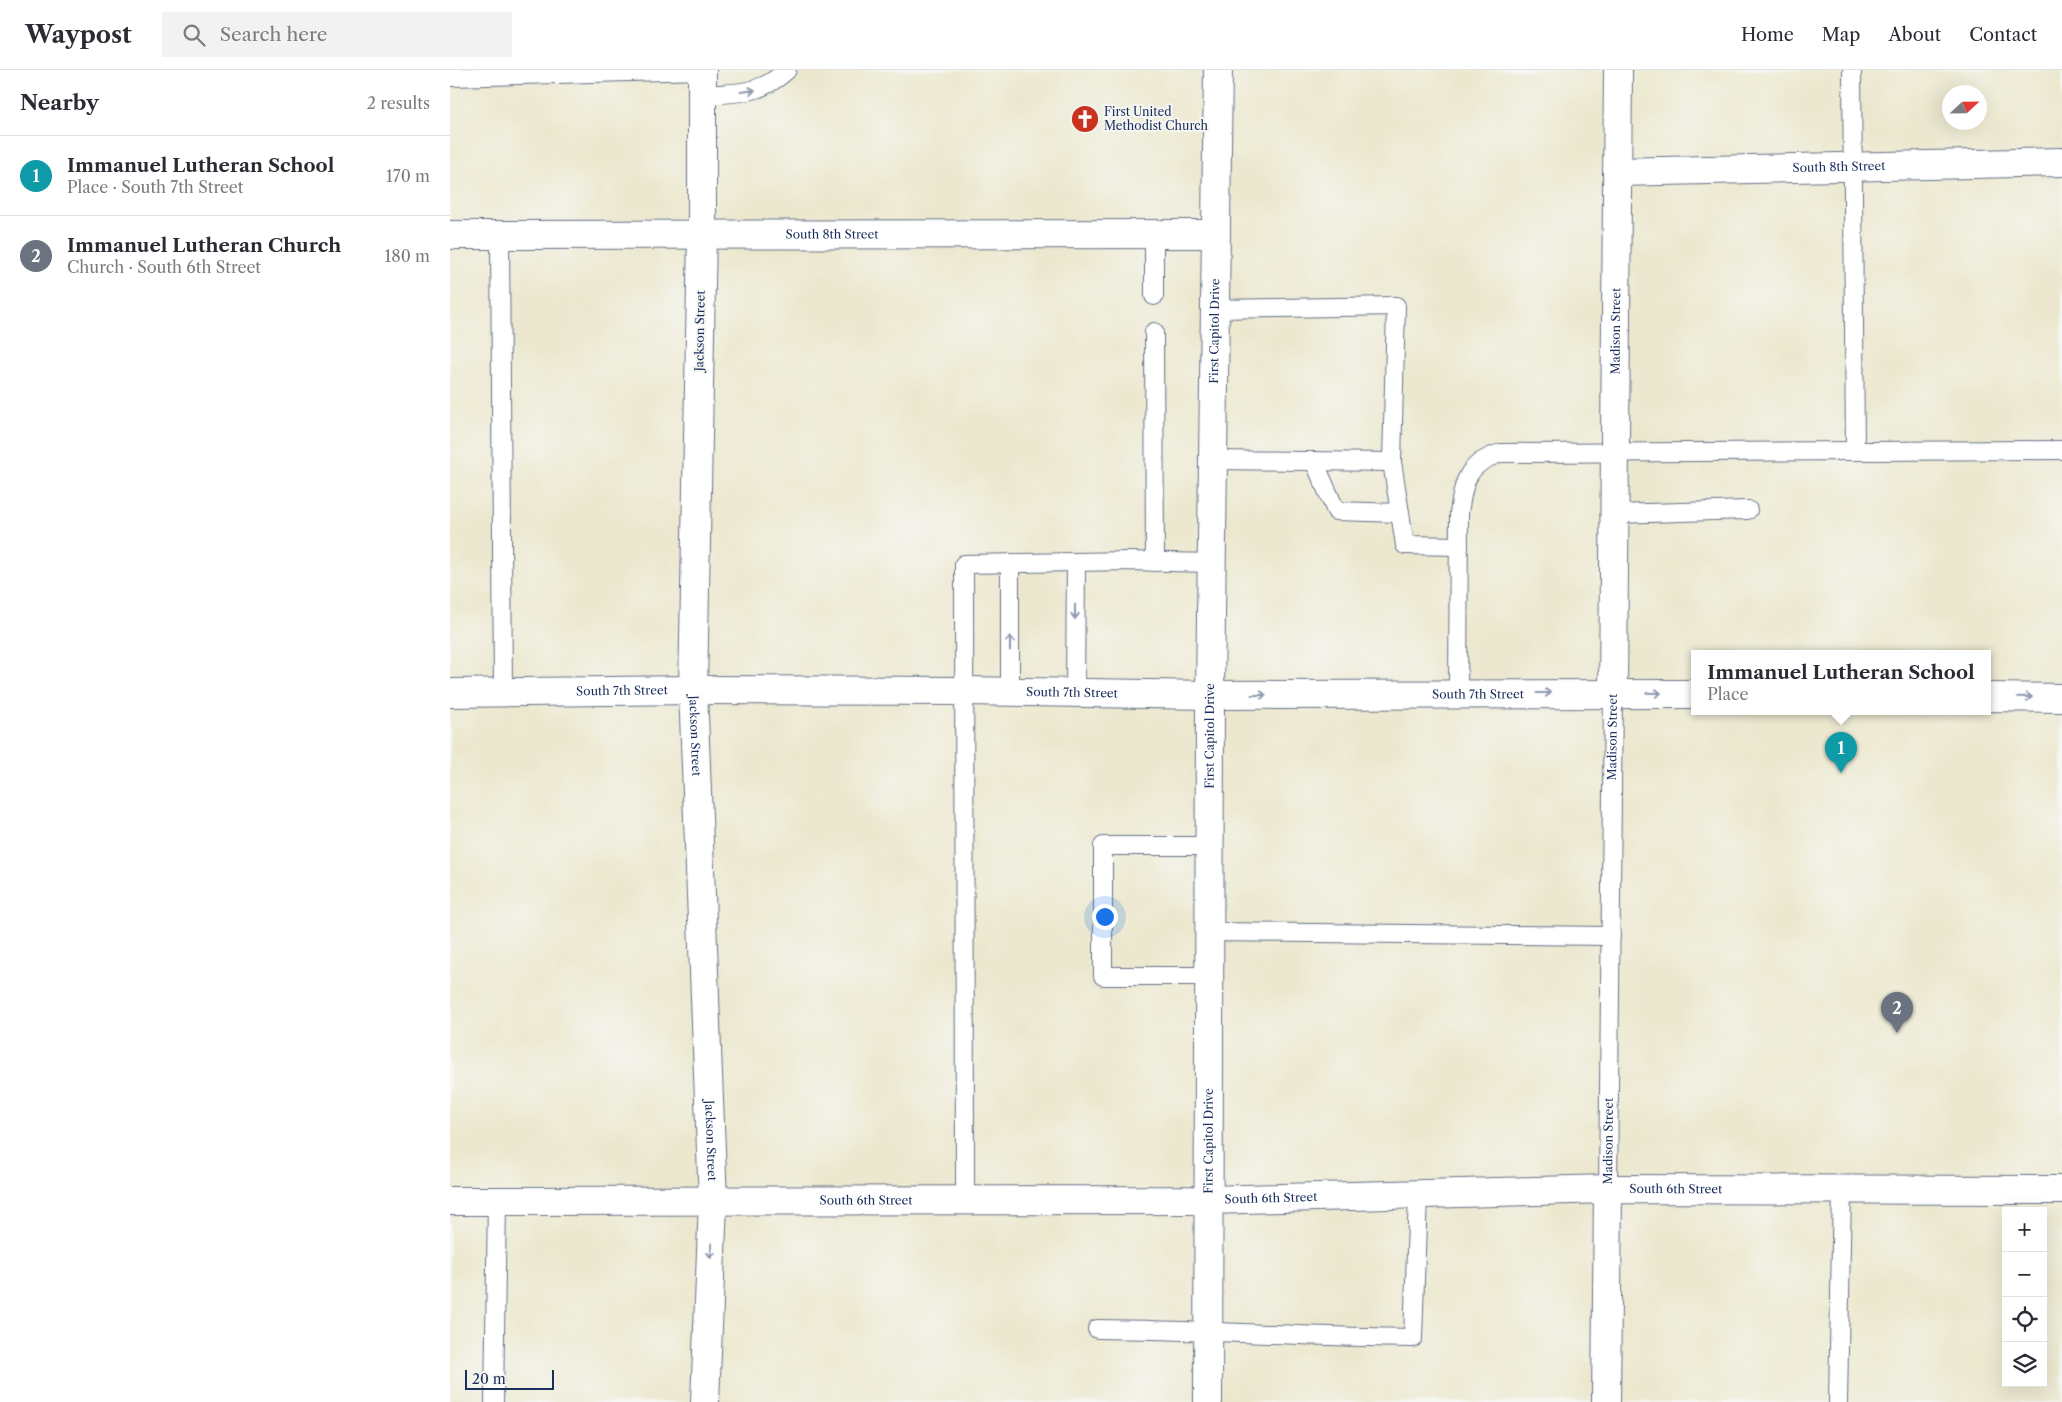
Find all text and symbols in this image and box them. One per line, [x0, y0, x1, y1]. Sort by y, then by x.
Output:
search box [162, 12, 512, 57]
text: Waypost [25, 20, 132, 49]
icon: search [180, 21, 208, 49]
text: Search here [220, 23, 327, 46]
text: Home [1741, 24, 1794, 46]
text: Map [1822, 24, 1860, 46]
text: About [1888, 24, 1941, 46]
text: Contact [1969, 24, 2037, 46]
north arrow [1942, 85, 1987, 130]
one-way arrow [740, 86, 756, 96]
text: Nearby [20, 90, 99, 115]
text: 2 results [367, 93, 430, 113]
church icon: First United Methodist Church [1070, 104, 1100, 134]
place label: First United Methodist Church [1104, 104, 1209, 133]
text: Immanuel Lutheran School [67, 154, 334, 177]
street label: South 8th Street [1792, 158, 1886, 175]
text: 1 [32, 166, 40, 186]
text: 170 m [386, 166, 430, 186]
text: Place · South 7th Street [67, 177, 244, 197]
street label: South 8th Street [785, 226, 879, 242]
text: Immanuel Lutheran Church [67, 234, 341, 257]
text: 2 [31, 246, 41, 266]
text: 180 m [384, 246, 430, 266]
text: Church · South 6th Street [67, 257, 261, 277]
street label: First Capitol Drive [1206, 278, 1222, 384]
street label: Madison Street [1608, 287, 1623, 374]
street label: Jackson Street [691, 290, 708, 374]
one-way arrow [1070, 604, 1080, 620]
one-way arrow [1005, 635, 1015, 652]
popup [1691, 650, 1991, 715]
text: Immanuel Lutheran School [1707, 661, 1975, 684]
street label: South 7th Street [576, 682, 669, 698]
street label: First Capitol Drive [1202, 683, 1217, 789]
street label: South 7th Street [1026, 684, 1119, 701]
text: Place [1707, 684, 1748, 704]
street label: South 7th Street [1432, 686, 1525, 702]
one-way arrow [1536, 688, 1552, 698]
one-way arrow [1645, 688, 1661, 698]
one-way arrow [1250, 690, 1267, 700]
one-way arrow [2016, 692, 2032, 702]
street label: Jackson Street [686, 693, 704, 777]
street label: Madison Street [1604, 693, 1620, 780]
pin: 1 [1825, 732, 1857, 773]
your location [1092, 904, 1118, 930]
pin: 2 [1881, 992, 1913, 1033]
street label: First Capitol Drive [1201, 1088, 1216, 1194]
street label: Madison Street [1600, 1097, 1616, 1184]
street label: Jackson Street [702, 1098, 720, 1182]
street label: South 6th Street [1629, 1181, 1723, 1196]
street label: South 6th Street [1224, 1189, 1318, 1207]
street label: South 6th Street [819, 1192, 913, 1208]
map controls [2002, 1207, 2047, 1387]
button: + [2002, 1207, 2047, 1252]
one-way arrow [706, 1243, 715, 1259]
button: − [2002, 1252, 2047, 1297]
button: locate [2002, 1297, 2047, 1342]
button: layers [2002, 1342, 2047, 1387]
scale bar [465, 1367, 554, 1390]
text: 20 m [472, 1370, 506, 1388]

